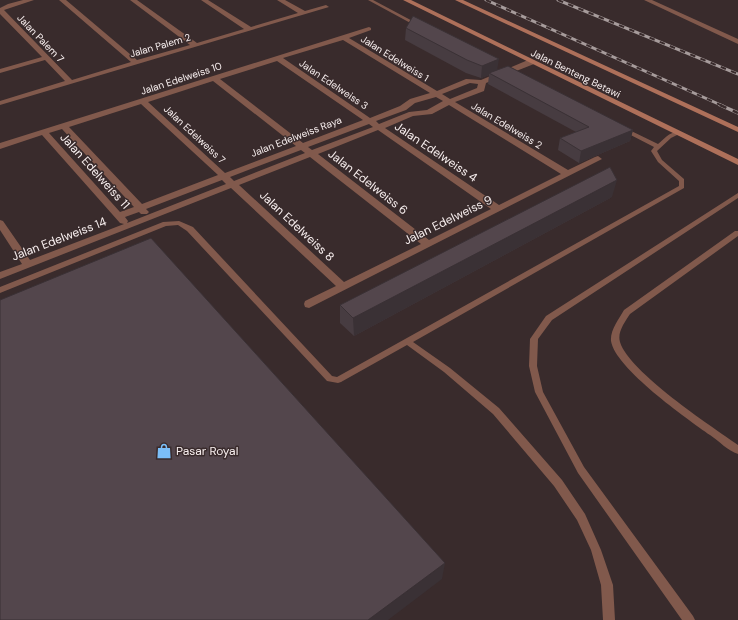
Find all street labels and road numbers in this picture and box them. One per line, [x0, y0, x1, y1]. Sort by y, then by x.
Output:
street label: Jalan Palem 7 [14, 11, 67, 65]
street label: Jalan Palem 2 [128, 31, 192, 60]
street label: Jalan Edelweiss 1 [358, 32, 431, 85]
street label: Jalan Benteng Betawi [529, 46, 623, 101]
street label: Jalan Edelweiss 3 [297, 57, 371, 112]
street label: Jalan Edelweiss 10 [139, 59, 224, 98]
street label: Jalan Edelweiss 2 [469, 99, 545, 152]
street label: Jalan Edelweiss 7 [161, 102, 228, 166]
street label: Jalan Edelweiss Raya [249, 113, 343, 160]
street label: Jalan Edelweiss 4 [391, 118, 481, 186]
street label: Jalan Edelweiss 11 [57, 130, 133, 212]
street label: Jalan Edelweiss 6 [325, 146, 411, 218]
street label: Jalan Edelweiss 8 [256, 187, 338, 265]
street label: Jalan Edelweiss 9 [401, 192, 495, 248]
street label: Jalan Edelweiss 14 [9, 214, 109, 264]

